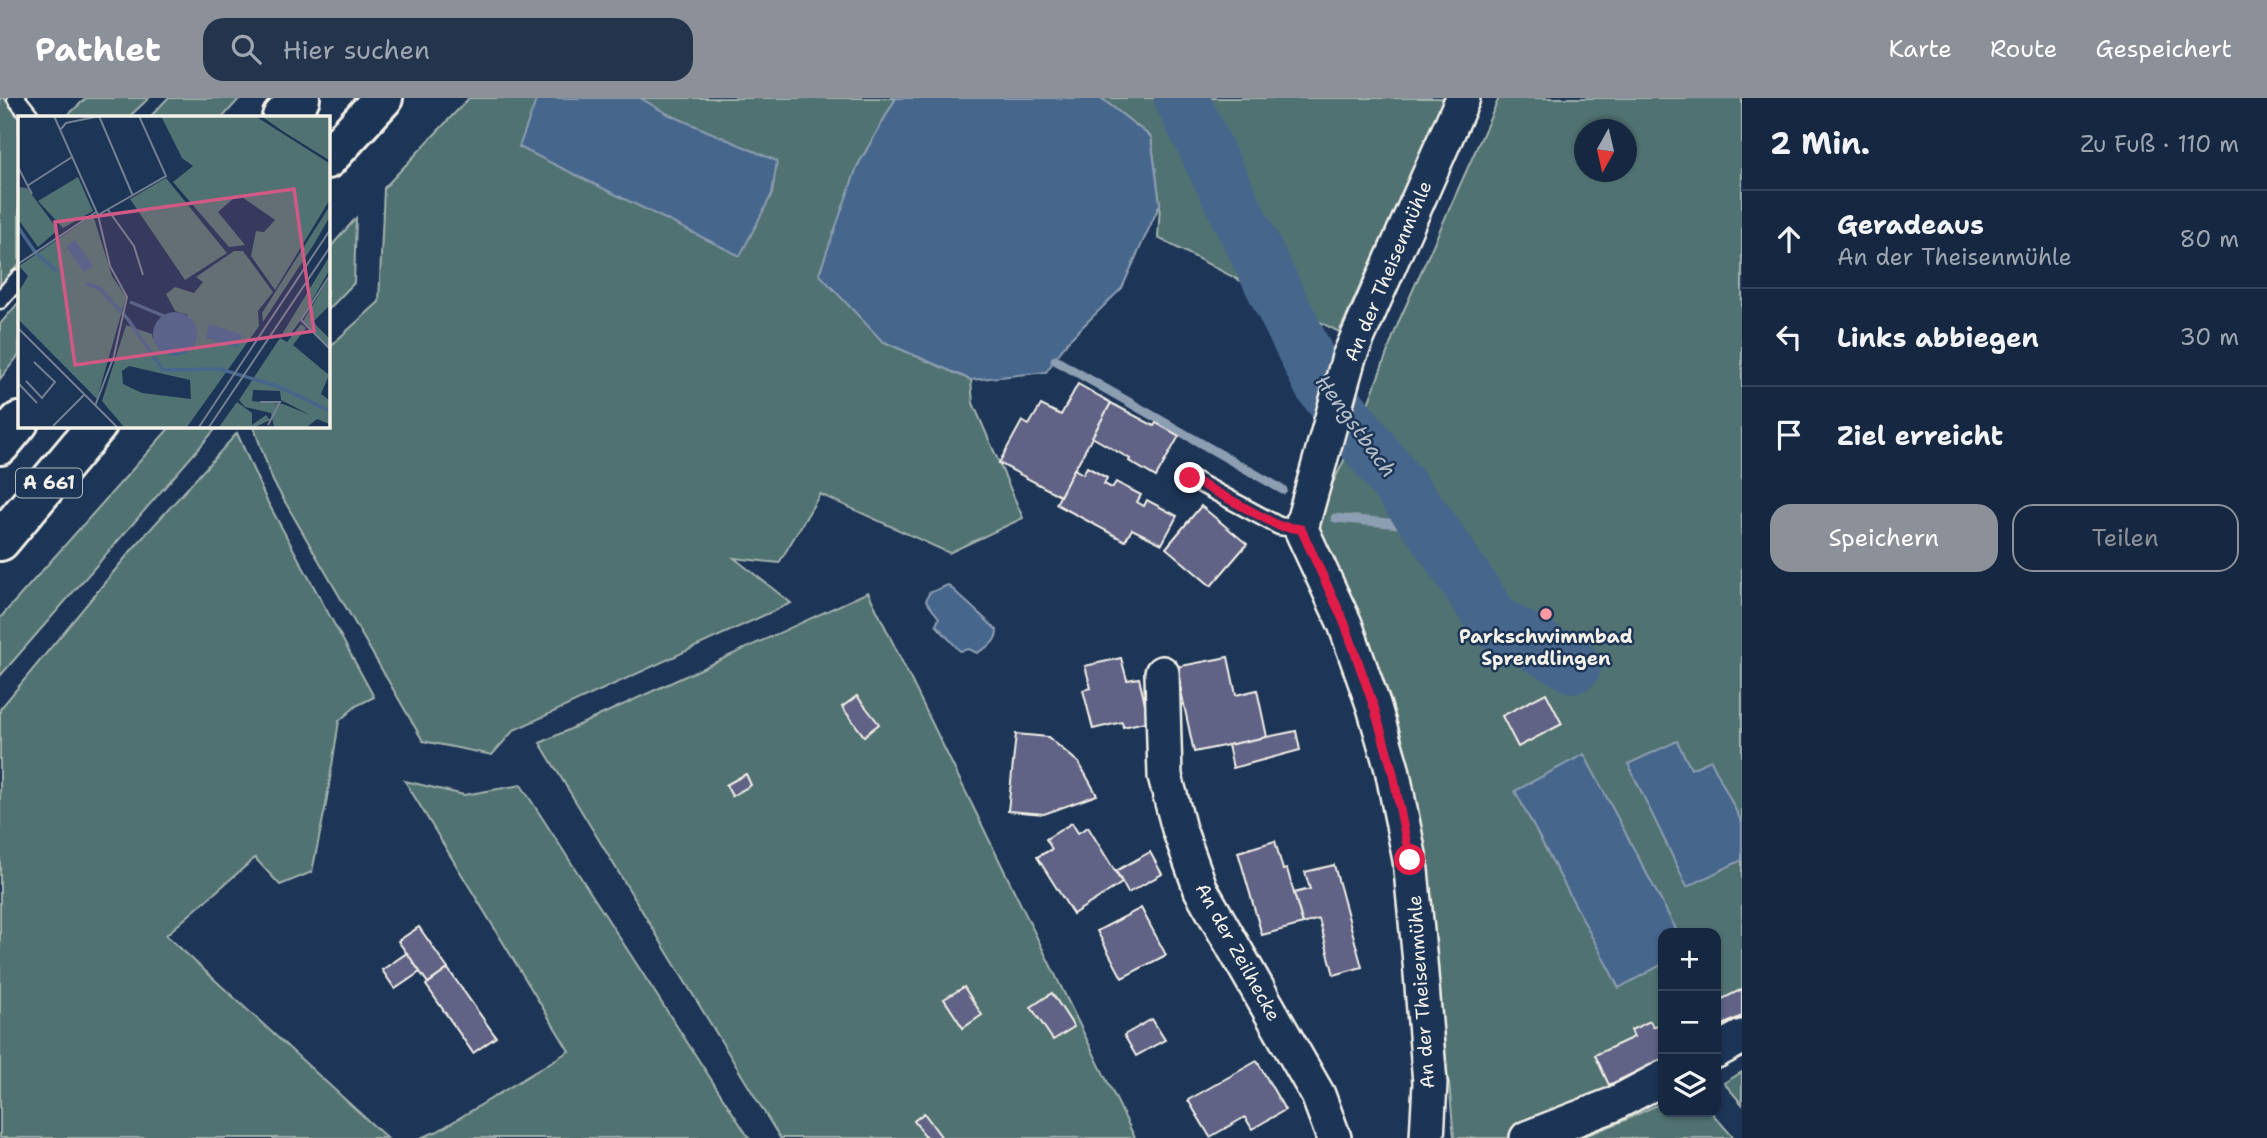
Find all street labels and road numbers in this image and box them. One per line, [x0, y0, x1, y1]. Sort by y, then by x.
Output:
street label: An der Theisenmühle [1339, 177, 1437, 365]
road number: A 661 [16, 468, 82, 498]
street label: An der Zeilhecke [1190, 878, 1286, 1026]
street label: An der Theisenmühle [1402, 894, 1440, 1090]

